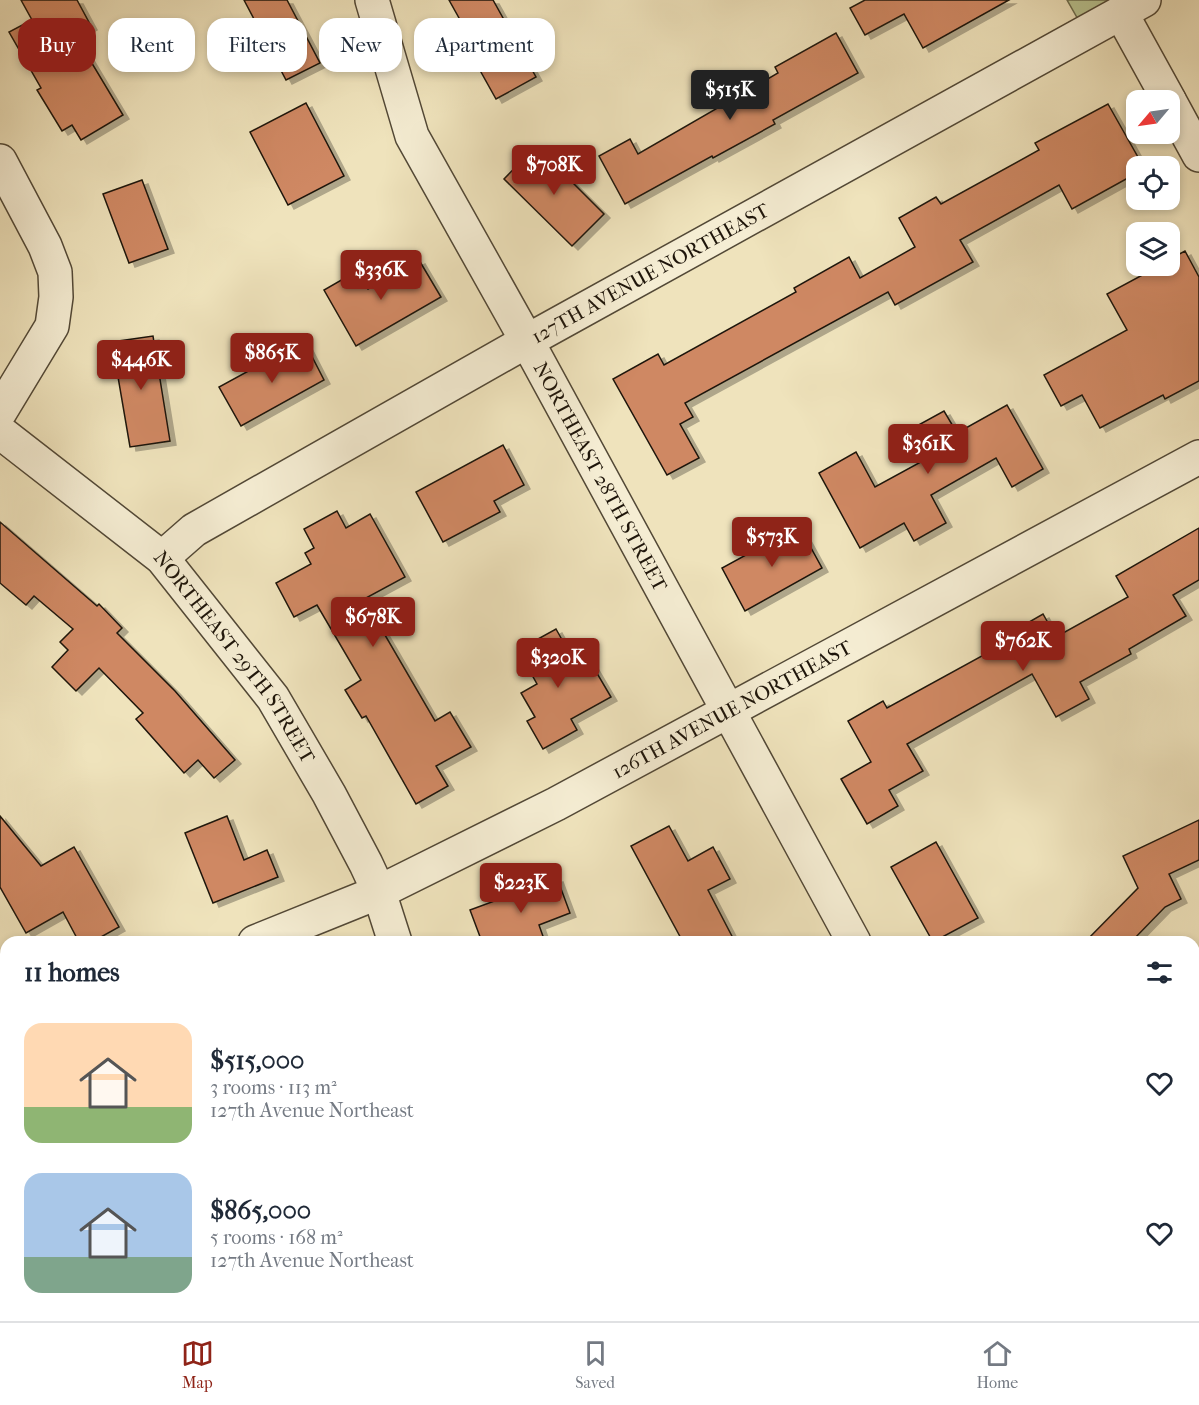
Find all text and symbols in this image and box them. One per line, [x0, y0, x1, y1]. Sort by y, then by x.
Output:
chip: Buy [18, 18, 96, 72]
chip: Rent [108, 18, 195, 72]
chip: Filters [207, 18, 307, 72]
chip: New [319, 18, 402, 72]
chip: Apartment [414, 18, 555, 72]
pin: $515K [688, 70, 772, 121]
text: $515K [705, 78, 755, 101]
north arrow [1126, 90, 1180, 144]
map controls [1126, 90, 1180, 276]
pin: $708K [512, 145, 596, 196]
text: $708K [526, 153, 582, 176]
button: locate [1126, 156, 1180, 210]
street label: 127TH AVENUE NORTHEAST [528, 198, 773, 348]
button: layers [1126, 222, 1180, 276]
pin: $336K [339, 250, 423, 301]
text: $336K [355, 258, 407, 281]
pin: $865K [230, 333, 314, 384]
pin: $446K [99, 340, 183, 391]
text: $865K [244, 341, 300, 364]
text: $446K [111, 348, 171, 371]
street label: NORTHEAST 28TH STREET [529, 358, 672, 596]
pin: $361K [886, 424, 970, 475]
text: $361K [902, 432, 954, 455]
pin: $573K [730, 517, 814, 568]
text: $573K [746, 525, 798, 548]
street label: NORTHEAST 29TH STREET [149, 546, 320, 768]
pin: $678K [331, 597, 415, 648]
text: $678K [345, 605, 401, 628]
pin: $762K [981, 621, 1065, 672]
text: $762K [995, 629, 1051, 652]
street label: 126TH AVENUE NORTHEAST [608, 635, 856, 784]
pin: $320K [516, 638, 600, 689]
text: $320K [530, 646, 586, 669]
pin: $223K [479, 863, 563, 914]
text: $223K [494, 871, 548, 894]
icon: filters [1143, 956, 1176, 989]
text: 11 homes [24, 957, 120, 988]
text: $515,000 [210, 1045, 304, 1076]
icon: home [72, 1047, 144, 1119]
icon: heart [1143, 1067, 1176, 1100]
text: 3 rooms · 113 m² [210, 1076, 337, 1099]
text: 127th Avenue Northeast [210, 1099, 414, 1122]
text: $865,000 [210, 1195, 311, 1226]
icon: home [72, 1197, 144, 1269]
icon: heart [1143, 1217, 1176, 1250]
text: 5 rooms · 168 m² [210, 1226, 343, 1249]
text: 127th Avenue Northeast [210, 1249, 414, 1272]
tab: Map [181, 1337, 214, 1392]
tab: Saved [575, 1337, 615, 1392]
tab: Home [977, 1337, 1018, 1392]

